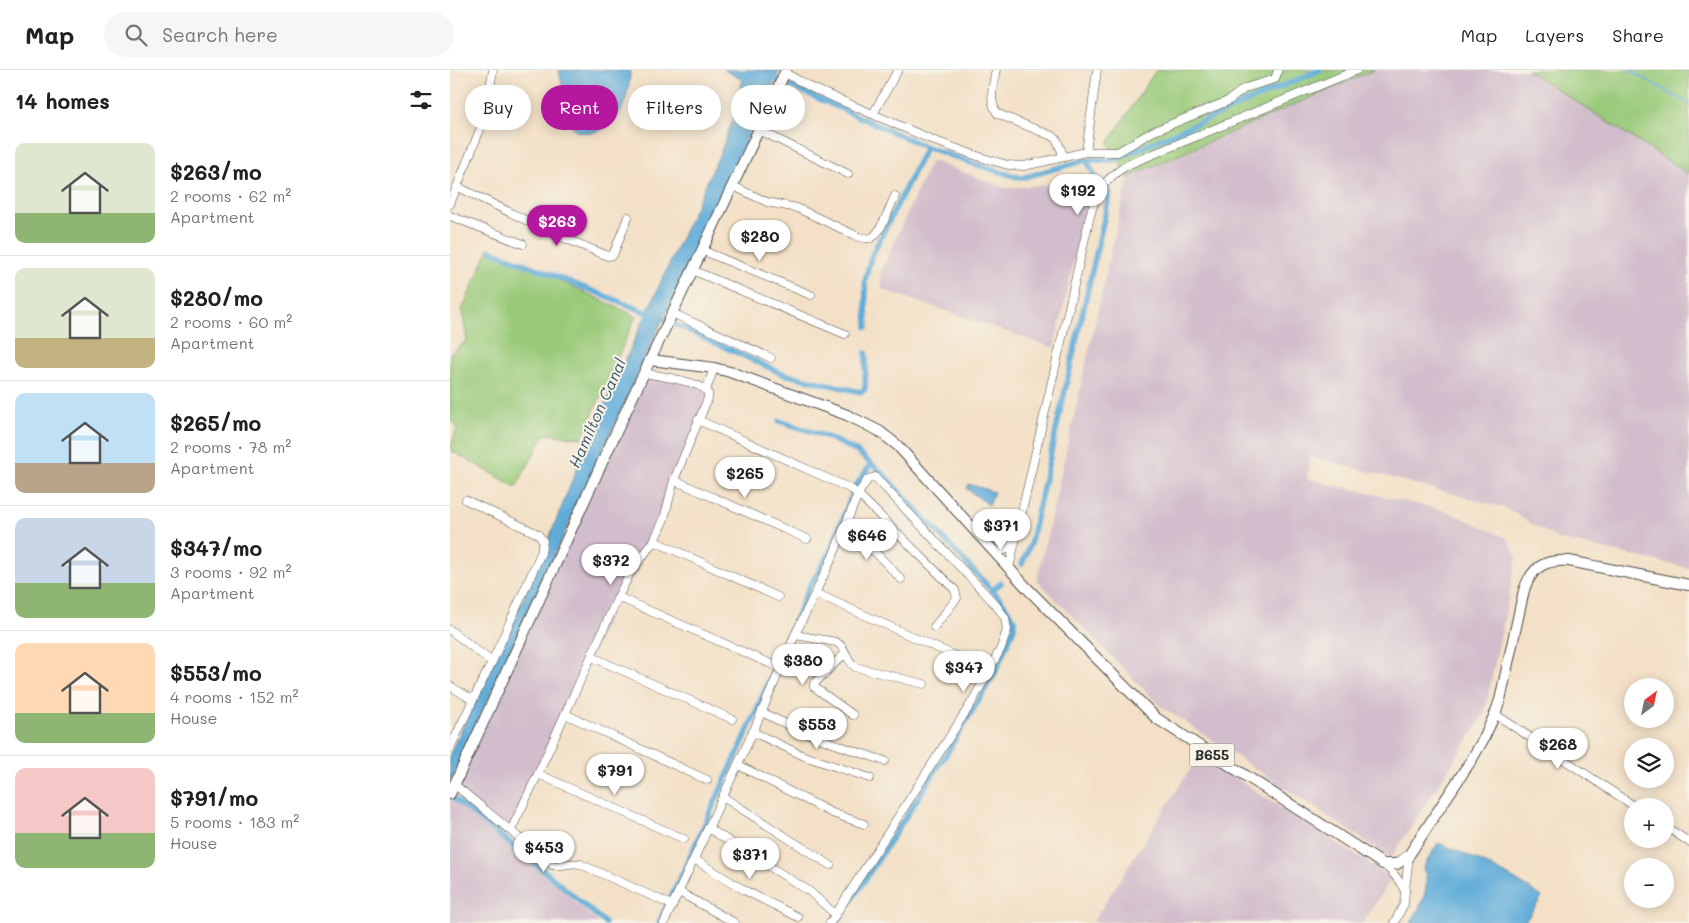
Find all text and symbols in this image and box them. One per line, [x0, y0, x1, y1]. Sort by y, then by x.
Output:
search box [104, 12, 454, 57]
text: Map [25, 19, 74, 50]
icon: search [122, 21, 150, 49]
text: Search here [162, 22, 278, 47]
text: Map [1461, 23, 1497, 47]
text: Layers [1525, 23, 1584, 47]
text: Share [1612, 23, 1664, 47]
chip: Buy [465, 85, 531, 130]
chip: Rent [541, 85, 618, 130]
chip: Filters [628, 85, 721, 130]
chip: New [731, 85, 805, 130]
icon: filters [407, 86, 435, 114]
text: 14 homes [15, 87, 110, 114]
text: $263/mo [170, 158, 262, 185]
icon: home [55, 163, 115, 223]
pin: $192 [1048, 174, 1108, 216]
text: $192 [1060, 179, 1096, 200]
text: 2 rooms · 62 m² [170, 185, 291, 206]
pin: $263 [527, 204, 587, 247]
text: Apartment [170, 206, 255, 227]
text: $263 [538, 210, 576, 231]
pin: $280 [730, 220, 790, 262]
text: $280 [740, 225, 780, 246]
text: $280/mo [170, 284, 263, 311]
icon: home [55, 288, 115, 348]
text: 2 rooms · 60 m² [170, 311, 292, 332]
text: Apartment [170, 332, 255, 353]
water label: Hamilton Canal [563, 355, 630, 471]
text: $265/mo [170, 409, 261, 436]
icon: home [55, 413, 115, 473]
text: 2 rooms · 78 m² [170, 436, 291, 457]
pin: $265 [715, 456, 775, 499]
text: Apartment [170, 457, 255, 478]
text: $265 [726, 462, 764, 483]
pin: $371 [971, 508, 1031, 551]
text: $371 [983, 514, 1019, 535]
pin: $646 [837, 518, 897, 561]
text: $646 [847, 524, 887, 545]
text: $347/mo [170, 534, 262, 561]
icon: home [55, 538, 115, 598]
pin: $372 [581, 544, 641, 586]
text: $372 [592, 549, 630, 570]
text: 3 rooms · 92 m² [170, 561, 292, 582]
text: Apartment [170, 582, 255, 603]
pin: $380 [773, 644, 833, 686]
text: $380 [783, 649, 823, 670]
pin: $347 [934, 650, 994, 693]
text: $347 [945, 656, 983, 677]
text: $553/mo [170, 659, 262, 686]
icon: home [55, 663, 115, 723]
north arrow [1624, 678, 1674, 728]
map controls [1624, 678, 1674, 908]
text: 4 rooms · 152 m² [170, 686, 299, 707]
text: House [170, 707, 217, 728]
pin: $553 [787, 708, 847, 750]
text: $553 [798, 713, 836, 734]
pin: $268 [1528, 728, 1588, 770]
text: $268 [1539, 733, 1577, 754]
button: layers [1624, 738, 1674, 788]
road number: B655 [1190, 744, 1234, 766]
pin: $791 [585, 754, 645, 796]
text: $791 [597, 759, 633, 780]
text: $791/mo [170, 784, 258, 811]
icon: home [55, 788, 115, 848]
button: + [1624, 798, 1674, 848]
text: 5 rooms · 183 m² [170, 811, 299, 832]
pin: $453 [514, 830, 574, 873]
text: House [170, 832, 217, 853]
text: $453 [525, 836, 563, 857]
pin: $371 [720, 838, 780, 880]
text: $371 [732, 843, 768, 864]
button: − [1624, 858, 1674, 908]

